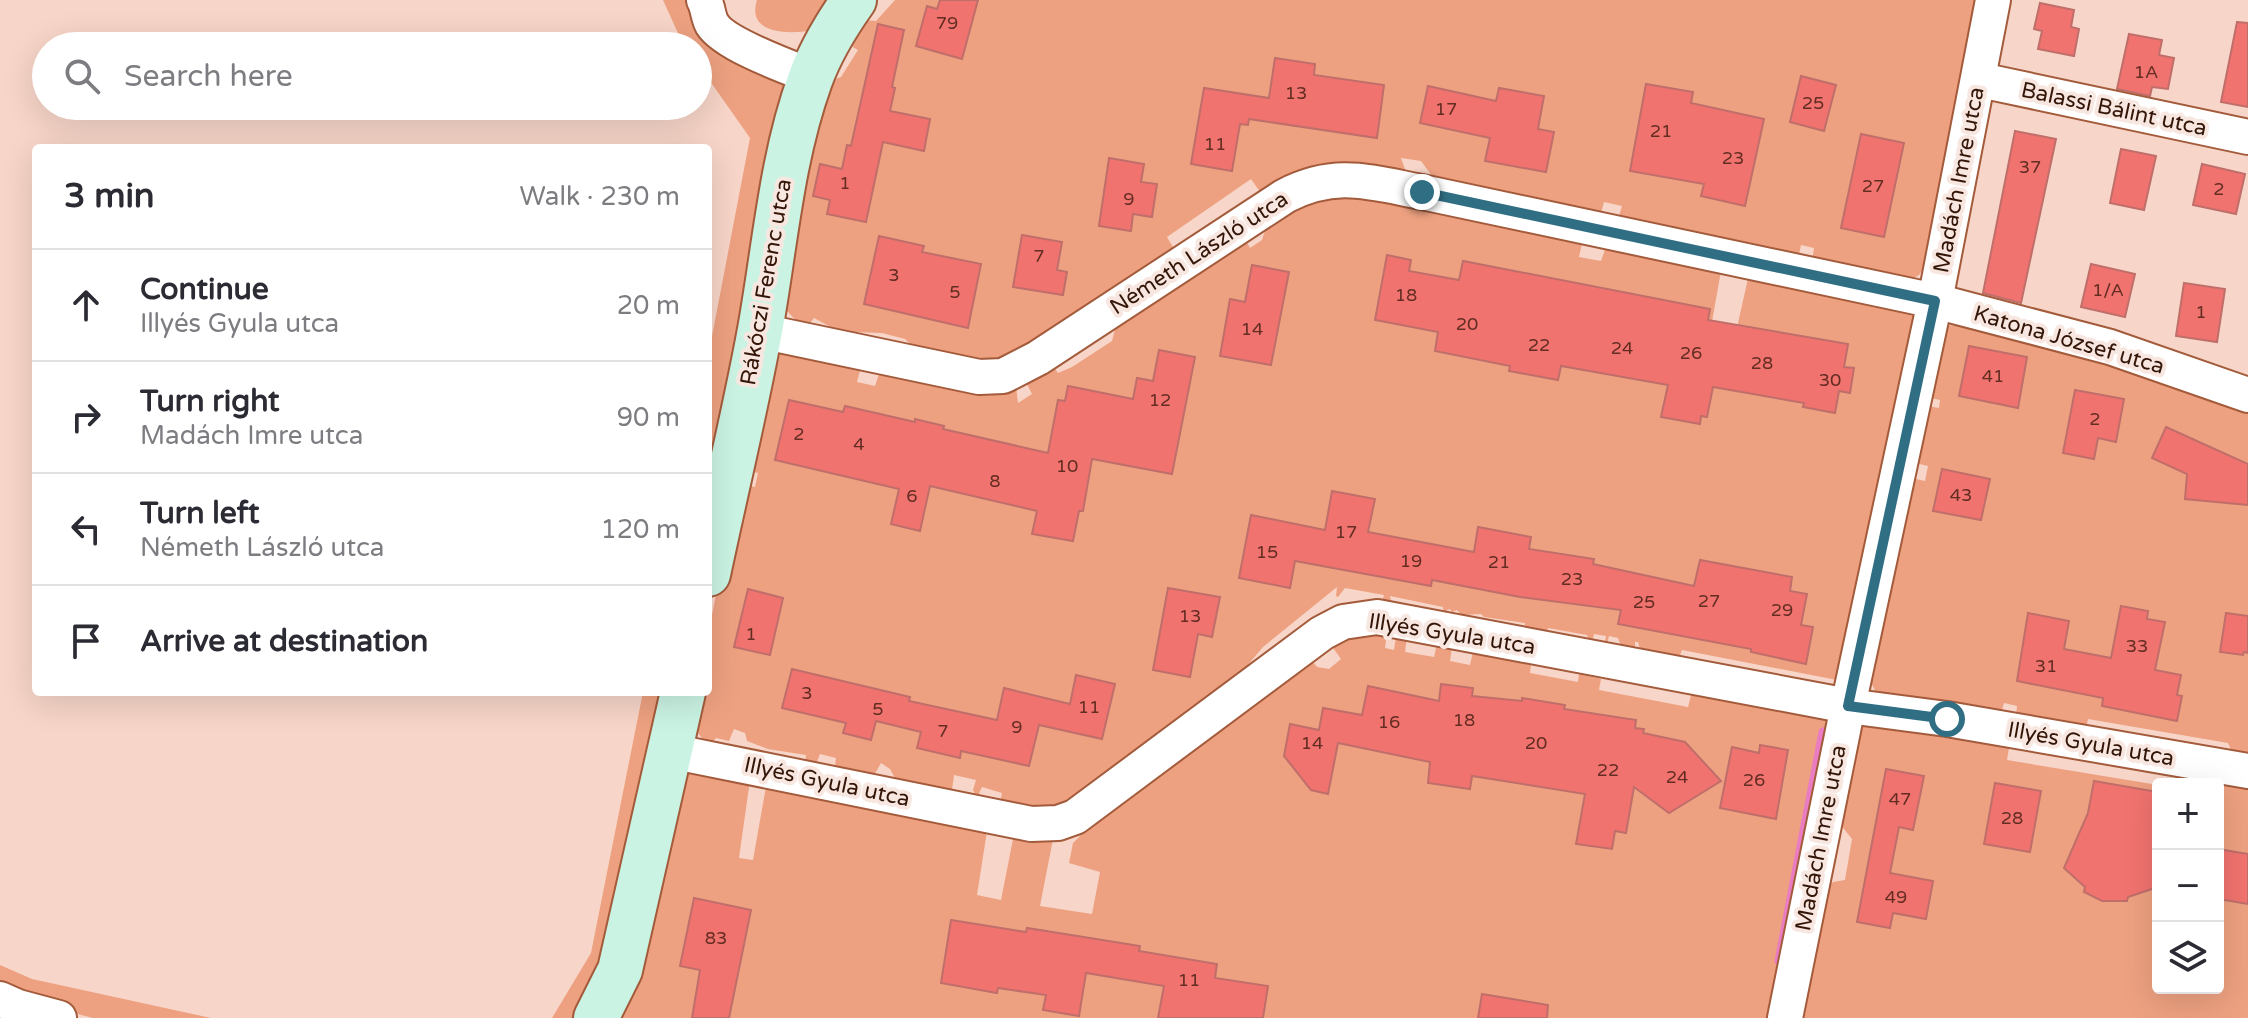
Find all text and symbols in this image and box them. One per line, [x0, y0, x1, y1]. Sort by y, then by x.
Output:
house number: 79 [936, 12, 958, 34]
search box [32, 32, 712, 120]
icon: search [60, 54, 104, 98]
text: Search here [124, 58, 293, 95]
house number: 1A [2134, 61, 2158, 83]
street label: Balassi Bálint utca [2019, 77, 2209, 141]
house number: 13 [1285, 82, 1307, 104]
street label: Madách Imre utca [1928, 85, 1990, 275]
house number: 25 [1802, 92, 1824, 114]
house number: 17 [1435, 98, 1457, 120]
house number: 21 [1650, 120, 1672, 142]
house number: 11 [1204, 133, 1226, 155]
house number: 23 [1722, 147, 1744, 169]
house number: 37 [2019, 156, 2041, 178]
house number: 1 [839, 172, 851, 194]
route end [1404, 174, 1440, 210]
house number: 27 [1862, 175, 1884, 197]
text: 3 min [64, 176, 155, 217]
street label: Rákóczi Ferenc utca [735, 177, 797, 387]
house number: 2 [2213, 178, 2225, 200]
text: Walk · 230 m [520, 181, 680, 212]
street label: Németh László utca [1105, 186, 1293, 320]
house number: 9 [1123, 188, 1135, 210]
house number: 7 [1033, 245, 1045, 267]
house number: 3 [888, 264, 900, 286]
text: Continue [140, 271, 269, 308]
house number: 1/A [2092, 279, 2124, 301]
house number: 5 [949, 281, 961, 303]
icon: ahead [64, 283, 108, 327]
house number: 18 [1395, 284, 1417, 306]
text: 20 m [617, 290, 680, 321]
street label: Katona József utca [1971, 300, 2167, 380]
house number: 1 [2195, 301, 2207, 323]
text: Illyés Gyula utca [140, 308, 339, 339]
house number: 20 [1456, 313, 1478, 335]
house number: 14 [1241, 318, 1263, 340]
house number: 22 [1528, 334, 1550, 356]
house number: 24 [1611, 337, 1633, 359]
house number: 26 [1680, 342, 1702, 364]
house number: 28 [1751, 352, 1773, 374]
house number: 41 [1982, 365, 2004, 387]
house number: 30 [1819, 369, 1841, 391]
text: Turn right [140, 383, 280, 420]
house number: 12 [1149, 389, 1171, 411]
icon: right [64, 395, 108, 439]
text: 90 m [617, 402, 680, 433]
house number: 2 [2089, 408, 2101, 430]
text: Madách Imre utca [140, 420, 363, 451]
house number: 2 [793, 423, 805, 445]
house number: 4 [853, 433, 865, 455]
house number: 10 [1056, 455, 1078, 477]
house number: 8 [989, 470, 1001, 492]
house number: 43 [1950, 484, 1972, 506]
house number: 6 [906, 485, 918, 507]
text: Turn left [140, 495, 259, 532]
icon: left [64, 507, 108, 551]
text: 120 m [600, 514, 680, 545]
house number: 17 [1335, 521, 1357, 543]
text: Németh László utca [140, 532, 384, 563]
house number: 15 [1256, 541, 1278, 563]
house number: 19 [1400, 550, 1422, 572]
house number: 21 [1488, 551, 1510, 573]
house number: 23 [1561, 568, 1583, 590]
house number: 27 [1698, 590, 1720, 612]
house number: 25 [1633, 591, 1655, 613]
house number: 29 [1771, 599, 1793, 621]
house number: 13 [1179, 605, 1201, 627]
street label: Illyés Gyula utca [1367, 608, 1537, 660]
icon: arrive [64, 619, 108, 663]
text: Arrive at destination [140, 623, 428, 660]
house number: 1 [745, 623, 757, 645]
house number: 33 [2126, 635, 2148, 657]
house number: 31 [2035, 655, 2057, 677]
house number: 3 [801, 682, 813, 704]
house number: 11 [1078, 696, 1100, 718]
house number: 5 [872, 698, 884, 720]
route start [1929, 701, 1965, 737]
house number: 18 [1453, 709, 1475, 731]
house number: 16 [1378, 711, 1400, 733]
house number: 9 [1011, 716, 1023, 738]
street label: Illyés Gyula utca [2006, 717, 2176, 771]
house number: 7 [937, 720, 949, 742]
house number: 14 [1301, 732, 1323, 754]
house number: 20 [1525, 732, 1547, 754]
street label: Madách Imre utca [1790, 743, 1852, 933]
street label: Illyés Gyula utca [742, 752, 912, 812]
house number: 22 [1597, 759, 1619, 781]
house number: 24 [1666, 766, 1688, 788]
house number: 26 [1743, 769, 1765, 791]
map controls [2152, 778, 2224, 994]
button: + [2152, 778, 2224, 850]
house number: 47 [1889, 788, 1911, 810]
house number: 28 [2001, 807, 2023, 829]
button: − [2152, 850, 2224, 922]
house number: 49 [1885, 886, 1907, 908]
button: layers [2152, 922, 2224, 994]
house number: 83 [705, 927, 727, 949]
house number: 11 [1178, 969, 1200, 991]

